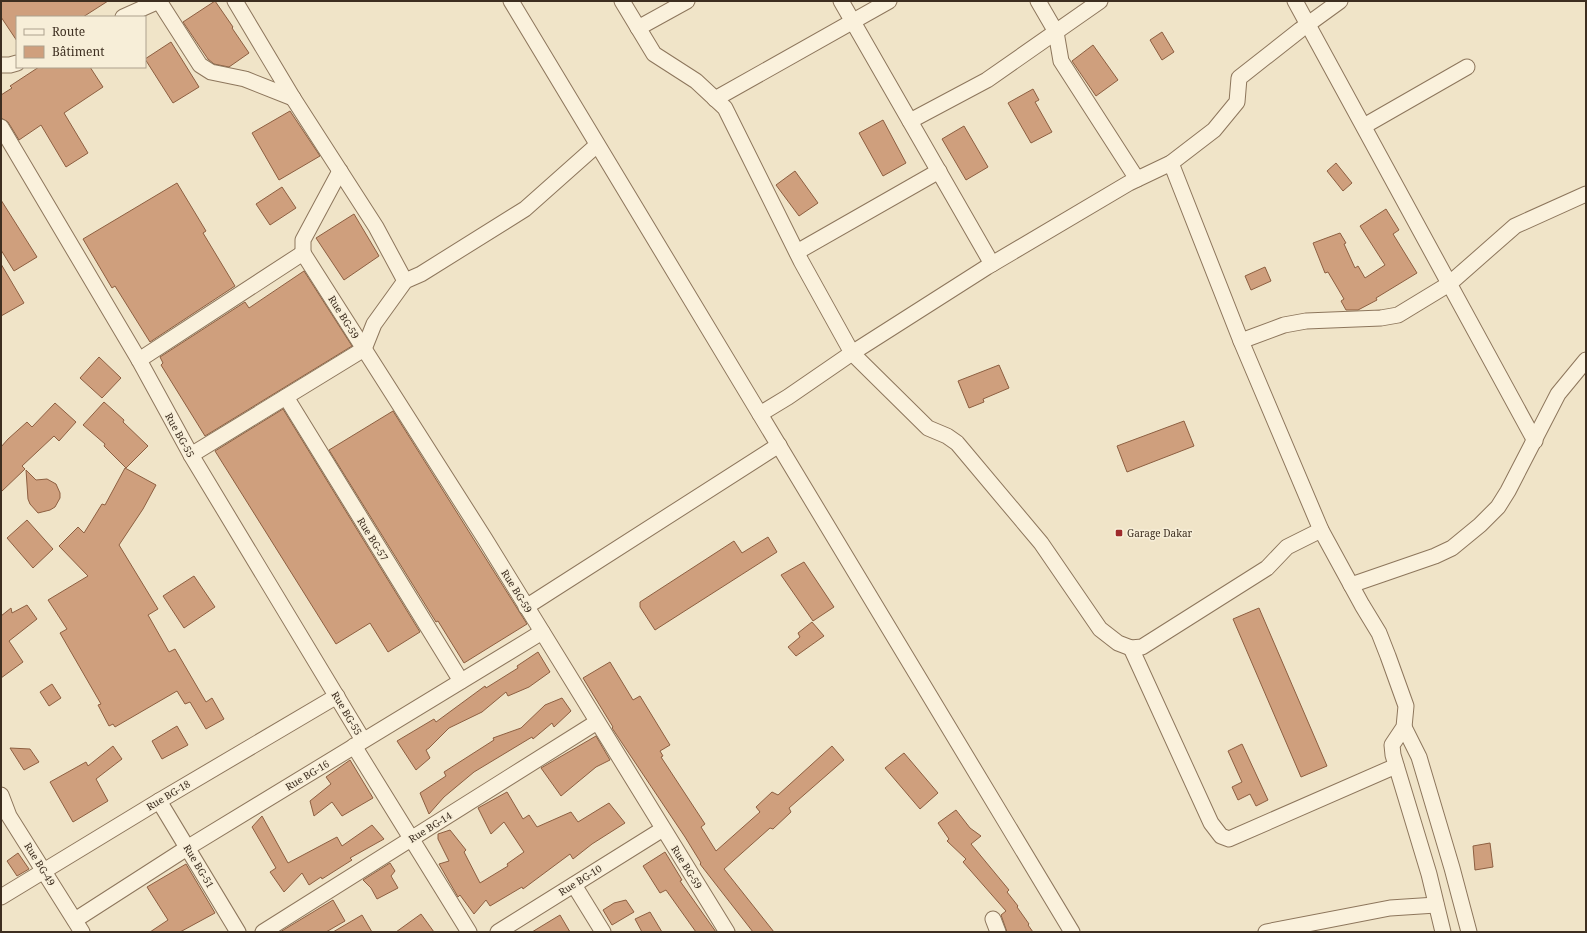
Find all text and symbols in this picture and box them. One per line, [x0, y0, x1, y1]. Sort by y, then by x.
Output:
legend [16, 16, 146, 68]
text: Route [52, 23, 85, 40]
text: Bâtiment [52, 43, 104, 60]
street label: Rue BG-59 [325, 293, 363, 341]
street label: Rue BG-55 [162, 410, 198, 460]
street label: Rue BG-57 [354, 515, 392, 564]
place label: Garage Dakar [1127, 526, 1193, 540]
marker: Garage Dakar [1114, 528, 1124, 538]
street label: Rue BG-59 [498, 567, 536, 615]
street label: Rue BG-55 [328, 688, 366, 738]
street label: Rue BG-16 [282, 756, 332, 794]
street label: Rue BG-18 [143, 776, 193, 814]
street label: Rue BG-14 [406, 808, 455, 846]
street label: Rue BG-49 [21, 840, 59, 888]
street label: Rue BG-51 [180, 841, 218, 891]
street label: Rue BG-59 [668, 843, 706, 891]
street label: Rue BG-10 [556, 861, 605, 899]

